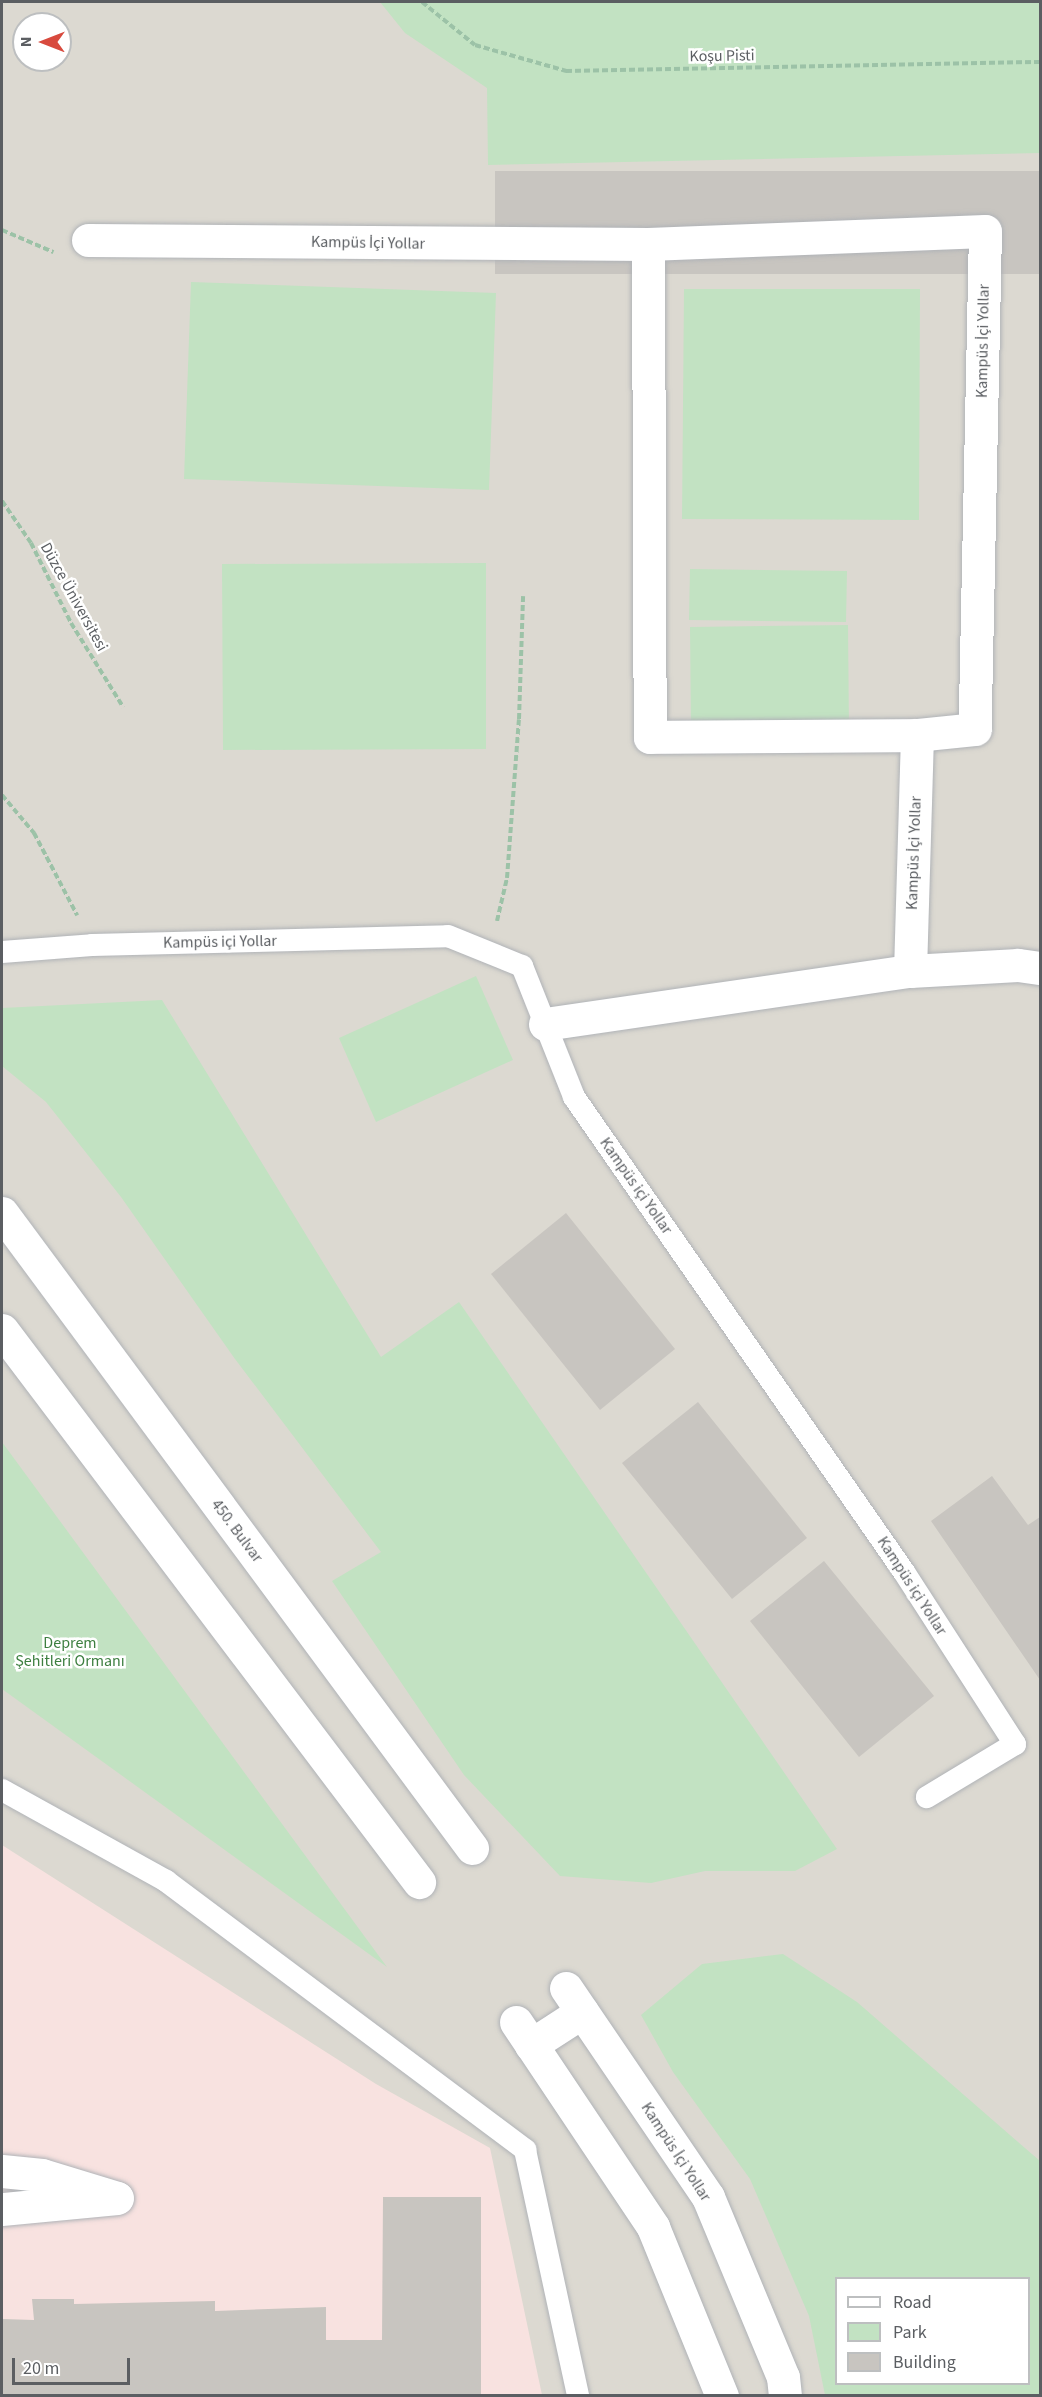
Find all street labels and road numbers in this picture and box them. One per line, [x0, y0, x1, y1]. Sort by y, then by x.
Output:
street label: Koşu Pisti [689, 46, 755, 66]
street label: Kampüs İçi Yollar [311, 232, 425, 254]
street label: Kampüs İçi Yollar [972, 284, 994, 398]
street label: Düzce Üniversitesi [36, 539, 112, 655]
street label: Kampüs İçi Yollar [902, 796, 926, 910]
street label: Kampüs içi Yollar [163, 931, 277, 953]
street label: Kampüs içi Yollar [595, 1134, 677, 1238]
street label: 450. Bulvar [207, 1496, 267, 1566]
street label: Kampüs içi Yollar [873, 1533, 951, 1639]
street label: Kampüs İçi Yollar [637, 2099, 715, 2205]

